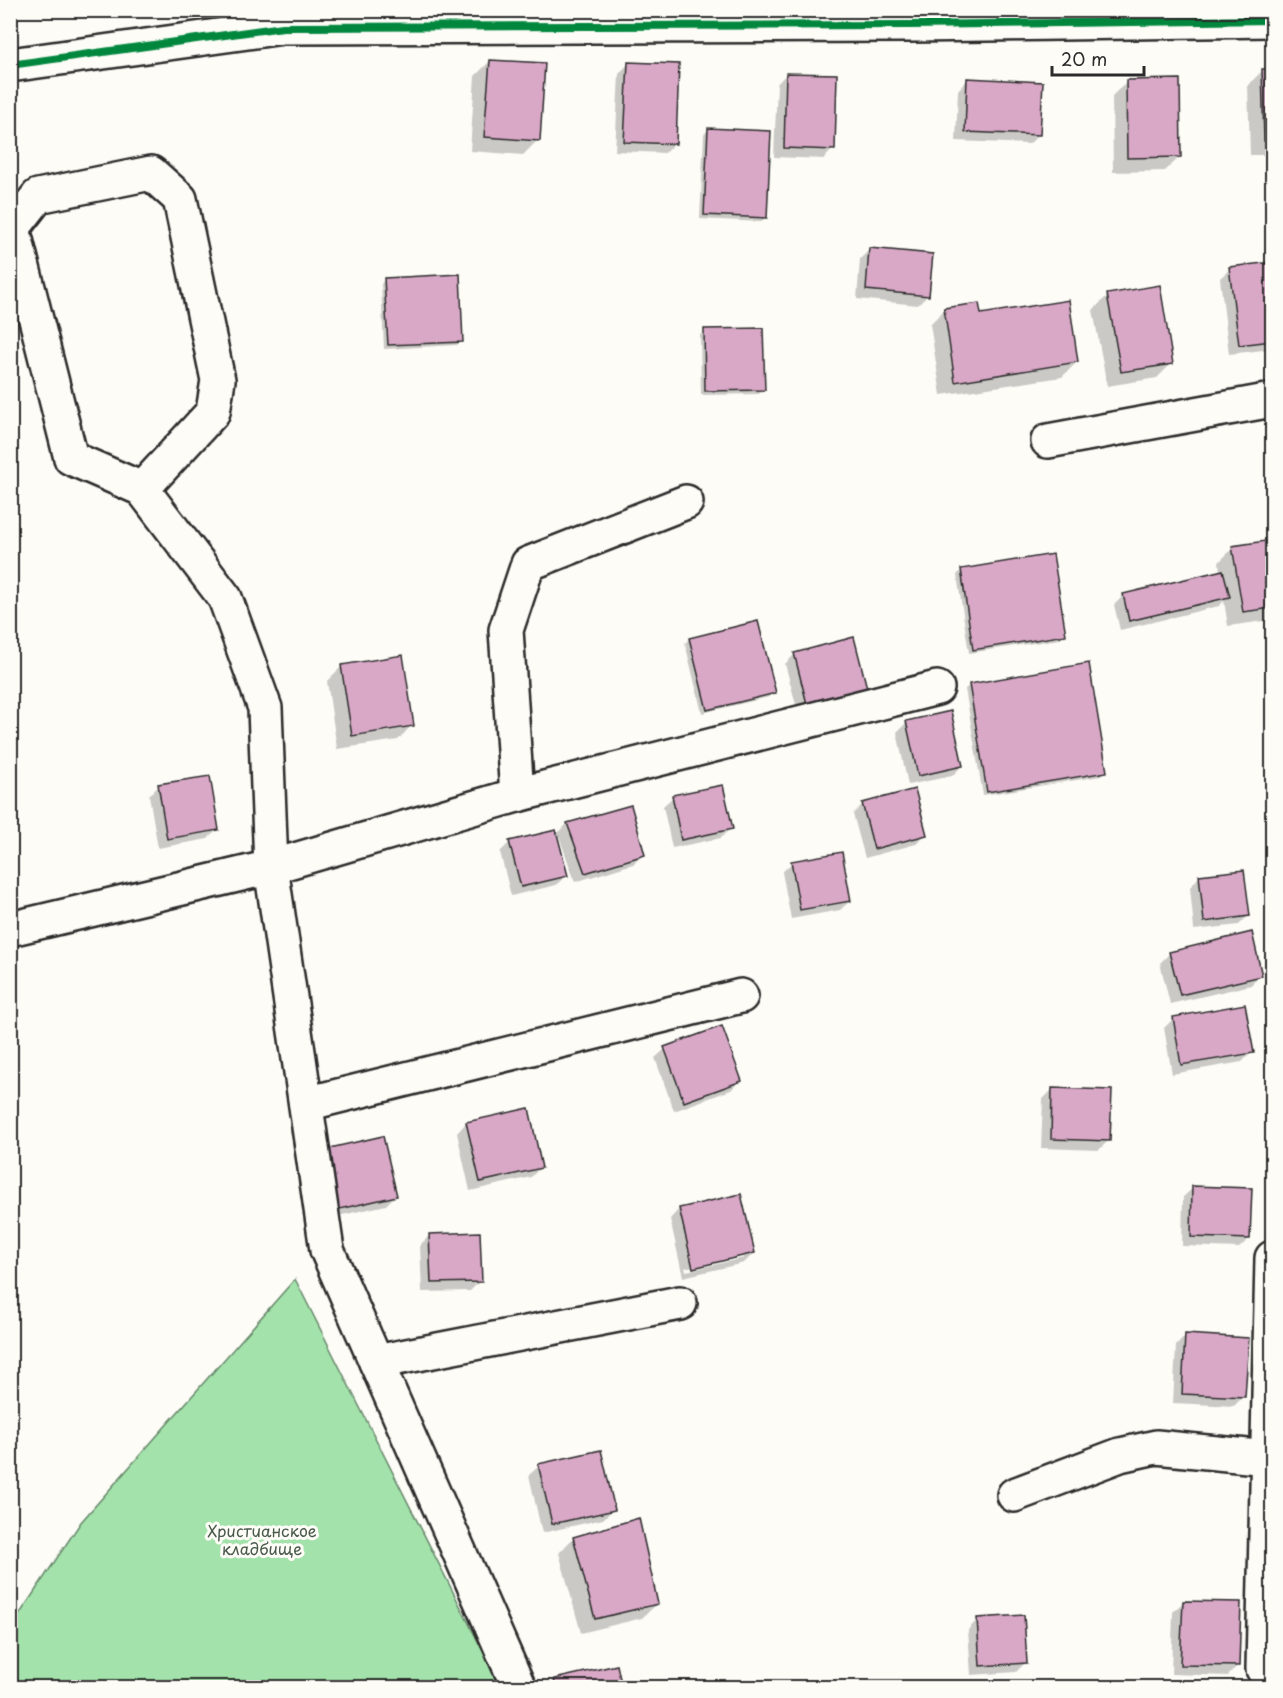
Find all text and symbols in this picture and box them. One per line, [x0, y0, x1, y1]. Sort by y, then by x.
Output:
scale bar [1052, 39, 1144, 77]
text: 20 m [1061, 45, 1107, 72]
park label: Христианское кладбище [207, 1518, 317, 1560]

